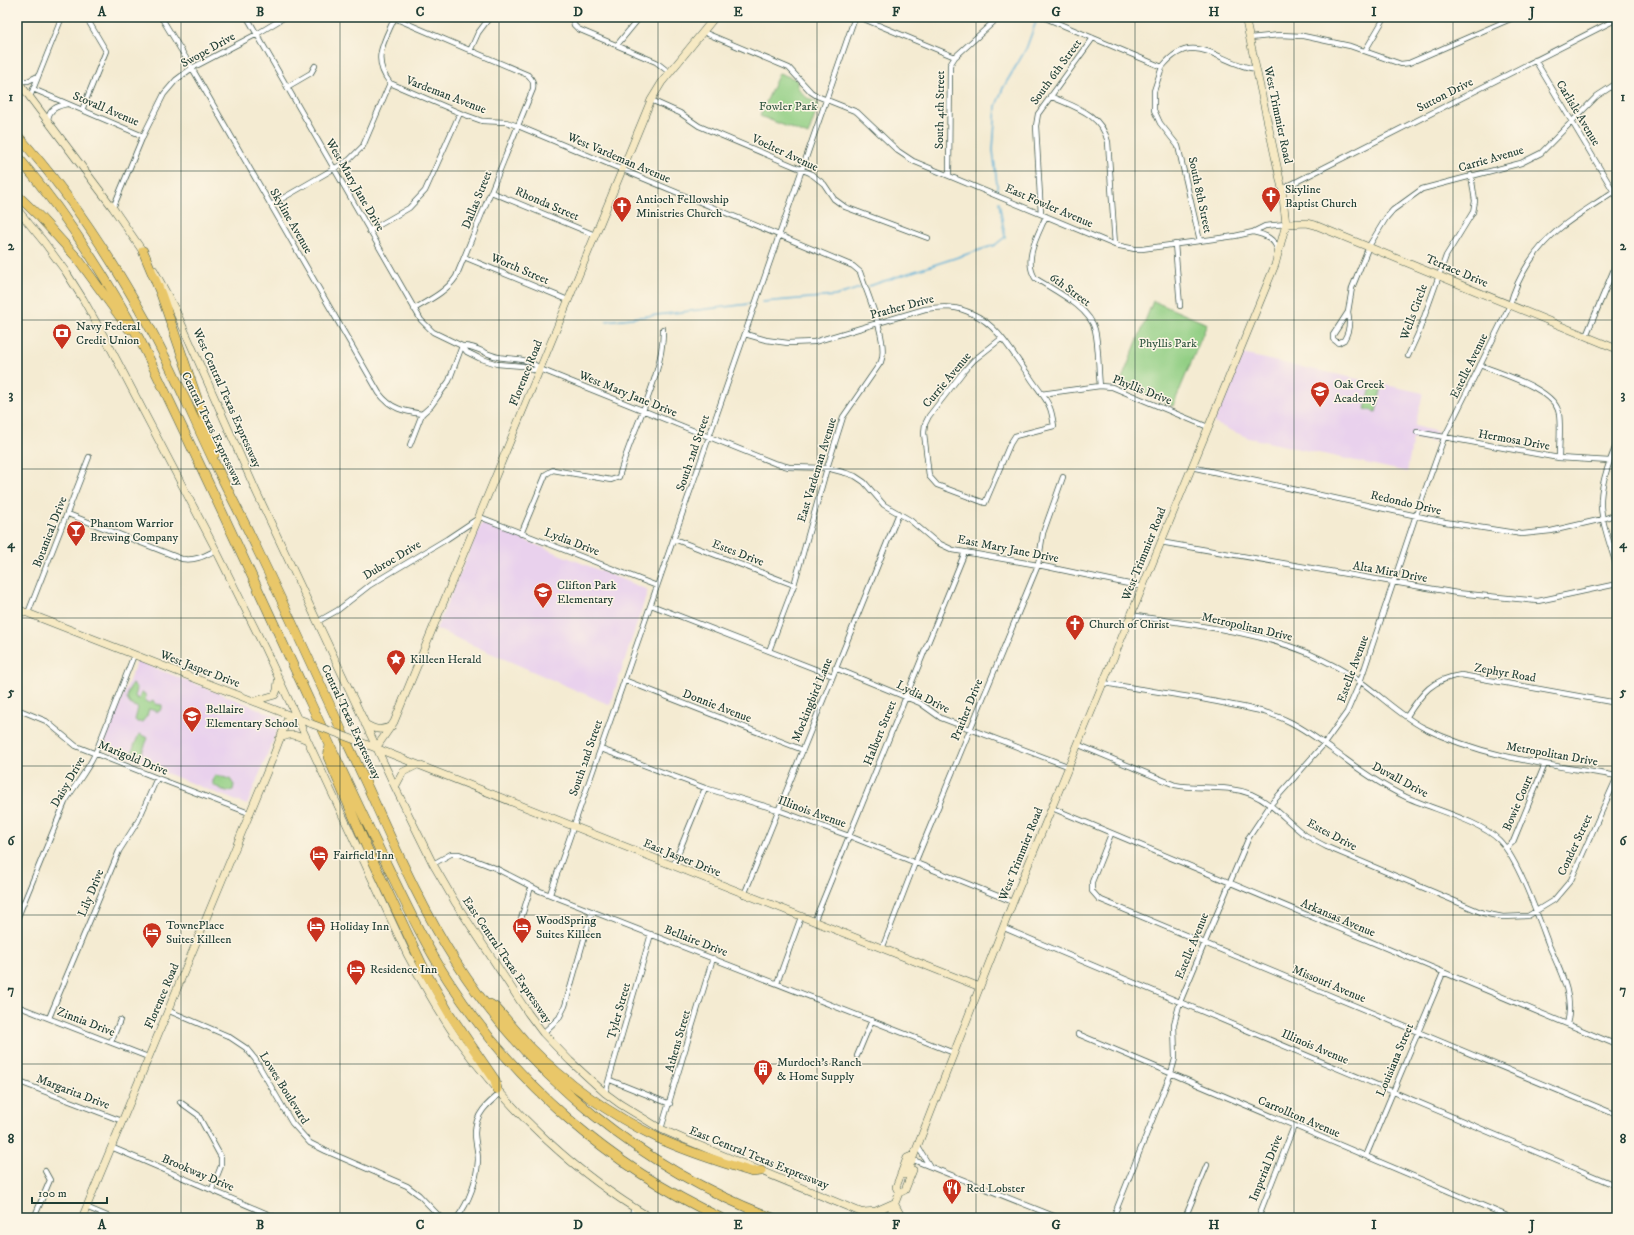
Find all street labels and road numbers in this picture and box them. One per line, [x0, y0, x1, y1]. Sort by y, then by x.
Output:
street label: Swope Drive [178, 29, 238, 71]
street label: South 6th Street [1027, 36, 1085, 108]
street label: West Trimmier Road [1260, 64, 1296, 165]
street label: South 4th Street [932, 70, 948, 149]
street label: Vardeman Avenue [403, 72, 488, 117]
street label: Sutton Drive [1414, 74, 1476, 116]
street label: Carlisle Avenue [1553, 77, 1603, 149]
street label: Stovall Avenue [71, 88, 142, 130]
street label: West Vardeman Avenue [564, 129, 673, 187]
street label: Voelter Avenue [748, 131, 821, 175]
street label: West Mary Jane Drive [322, 135, 388, 234]
street label: Carrie Avenue [1457, 143, 1525, 175]
street label: South 8th Street [1185, 155, 1215, 235]
street label: Dallas Street [459, 169, 495, 231]
street label: East Fowler Avenue [1003, 181, 1095, 231]
street label: Rhonda Street [513, 184, 582, 224]
street label: Skyline Avenue [266, 186, 316, 256]
street label: Worth Street [488, 250, 551, 288]
street label: Terrace Drive [1424, 251, 1490, 291]
street label: 6th Street [1046, 270, 1094, 310]
street label: Wells Circle [1397, 282, 1431, 343]
street label: Prather Drive [868, 291, 936, 323]
street label: West Central Texas Expressway [190, 326, 264, 470]
street label: Estelle Avenue [1447, 331, 1491, 401]
street label: Florence Road [506, 338, 546, 408]
street label: Currie Avenue [919, 349, 975, 411]
street label: West Mary Jane Drive [576, 367, 679, 421]
street label: Central Texas Expressway [178, 370, 246, 488]
street label: Phyllis Drive [1110, 372, 1174, 408]
street label: South 2nd Street [673, 413, 713, 493]
street label: East Vardeman Avenue [794, 416, 840, 524]
street label: Hermosa Drive [1477, 426, 1551, 454]
street label: Redondo Drive [1369, 488, 1443, 518]
street label: Botanical Drive [30, 494, 70, 570]
street label: West Trimmier Road [1118, 505, 1170, 604]
street label: Lydia Drive [542, 525, 602, 559]
street label: East Mary Jane Drive [956, 532, 1060, 566]
street label: Estes Drive [710, 536, 766, 570]
street label: Dubroc Drive [360, 537, 424, 583]
street label: Alta Mira Drive [1351, 558, 1429, 586]
street label: Metropolitan Drive [1200, 609, 1294, 645]
street label: Estelle Avenue [1334, 633, 1372, 705]
street label: West Jasper Drive [157, 647, 242, 691]
street label: Mockingbird Lane [788, 656, 836, 744]
street label: Zephyr Road [1473, 660, 1537, 686]
street label: Central Texas Expressway [318, 662, 384, 782]
street label: Lydia Drive [894, 677, 952, 717]
street label: Prather Drive [948, 677, 986, 743]
street label: Donnie Avenue [680, 686, 754, 726]
street label: Halbert Street [860, 698, 900, 768]
street label: South 2nd Street [566, 718, 606, 798]
street label: Marigold Drive [96, 737, 170, 779]
street label: Metropolitan Drive [1505, 739, 1599, 769]
street label: Daisy Drive [47, 754, 89, 810]
street label: Duvall Drive [1369, 759, 1431, 801]
street label: Bowie Court [1499, 772, 1537, 833]
street label: Illinois Avenue [776, 793, 848, 831]
street label: West Trimmier Road [995, 805, 1047, 904]
street label: Conder Street [1554, 812, 1596, 878]
street label: Estes Drive [1304, 816, 1360, 854]
street label: East Jasper Drive [641, 836, 723, 880]
street label: Lily Drive [75, 867, 107, 919]
street label: East Central Texas Expressway [459, 894, 555, 1026]
street label: Arkansas Avenue [1298, 896, 1378, 940]
street label: Estelle Avenue [1172, 910, 1212, 982]
street label: Bellaire Drive [662, 922, 730, 960]
street label: Florence Road [141, 961, 183, 1031]
street label: Missouri Avenue [1290, 962, 1368, 1006]
street label: Tyler Street [604, 981, 634, 1041]
street label: Zinnia Drive [55, 1004, 117, 1040]
street label: Athens Street [662, 1008, 694, 1074]
street label: Louisiana Street [1373, 1021, 1417, 1099]
street label: Illinois Avenue [1279, 1026, 1351, 1068]
street label: Lowes Boulevard [256, 1049, 312, 1127]
street label: Margarita Drive [34, 1071, 112, 1113]
street label: Carrollton Avenue [1256, 1093, 1342, 1141]
street label: East Central Texas Expressway [687, 1123, 831, 1193]
street label: Imperial Drive [1246, 1132, 1286, 1204]
street label: Brookway Drive [160, 1151, 237, 1195]

